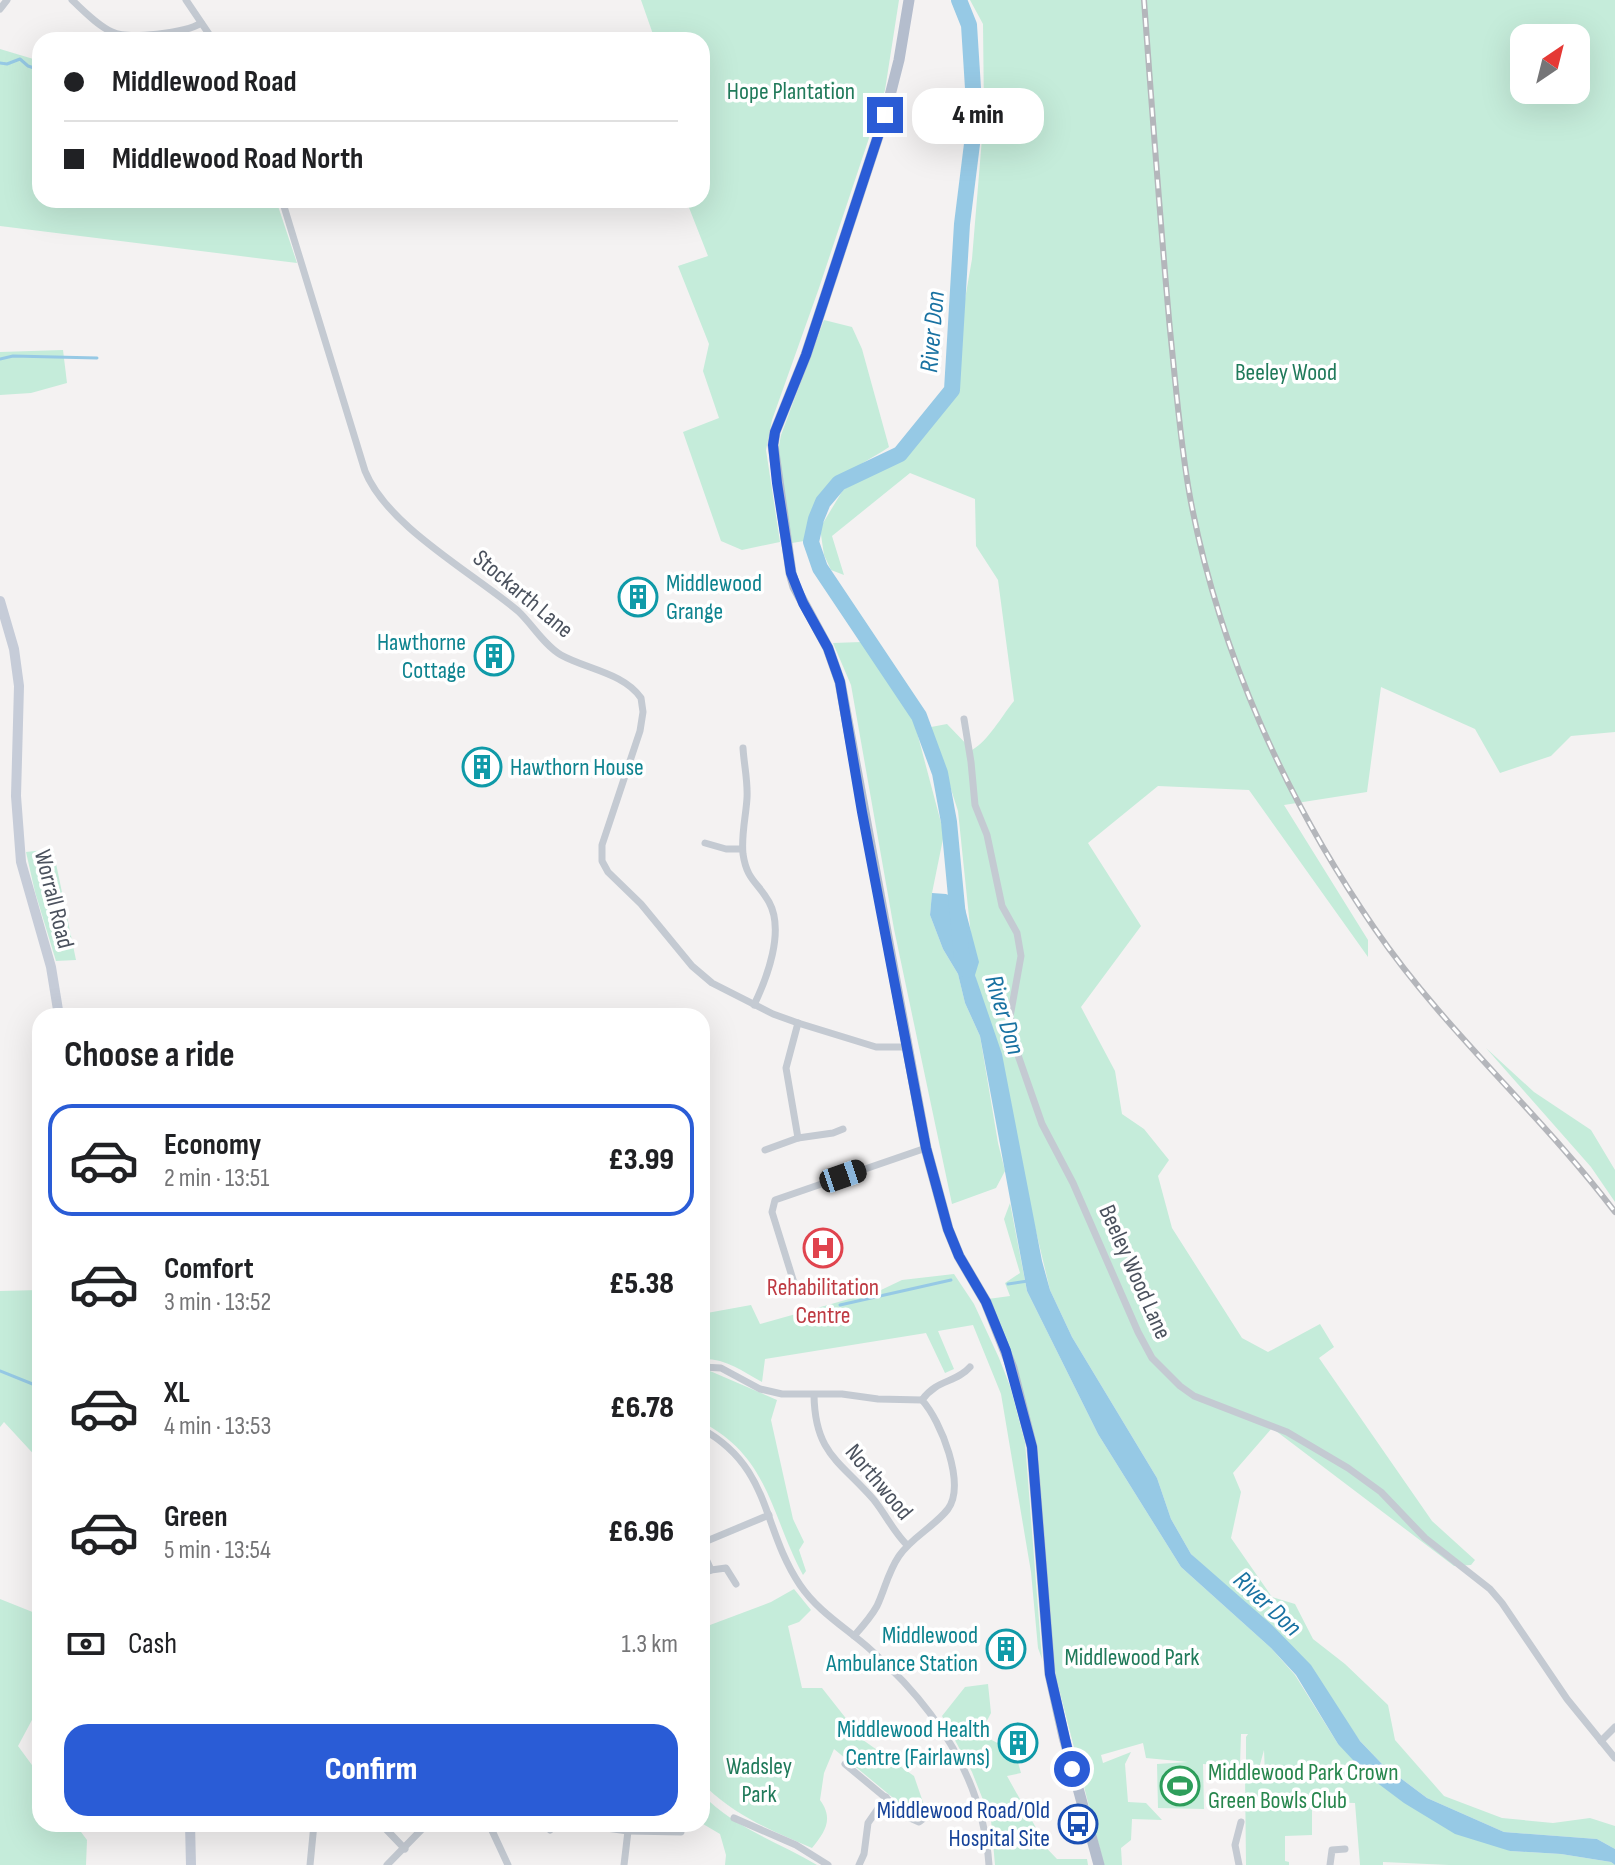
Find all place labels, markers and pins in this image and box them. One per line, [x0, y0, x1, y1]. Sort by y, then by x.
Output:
place label: Middlewood Grange [666, 569, 762, 626]
building icon: Middlewood Grange [617, 576, 659, 618]
place label: Hawthorne Cottage [377, 628, 466, 685]
building icon: Hawthorne Cottage [473, 635, 515, 677]
building icon: Hawthorn House [461, 746, 503, 788]
place label: Hawthorn House [510, 753, 644, 782]
hospital icon: Rehabilitation Centre [802, 1227, 844, 1269]
place label: Rehabilitation Centre [767, 1273, 879, 1330]
place label: Middlewood Ambulance Station [825, 1621, 978, 1678]
building icon: Middlewood Ambulance Station [985, 1628, 1027, 1670]
place label: Middlewood Health Centre (Fairlawns) [837, 1715, 990, 1772]
building icon: Middlewood Health Centre (Fairlawns) [997, 1722, 1039, 1764]
place label: Middlewood Park Crown Green Bowls Club [1208, 1758, 1398, 1815]
sports icon: Middlewood Park Crown Green Bowls Club [1159, 1765, 1201, 1807]
place label: Middlewood Road/Old Hospital Site [877, 1796, 1050, 1853]
bus stop icon: Middlewood Road/Old Hospital Site [1057, 1803, 1099, 1845]

